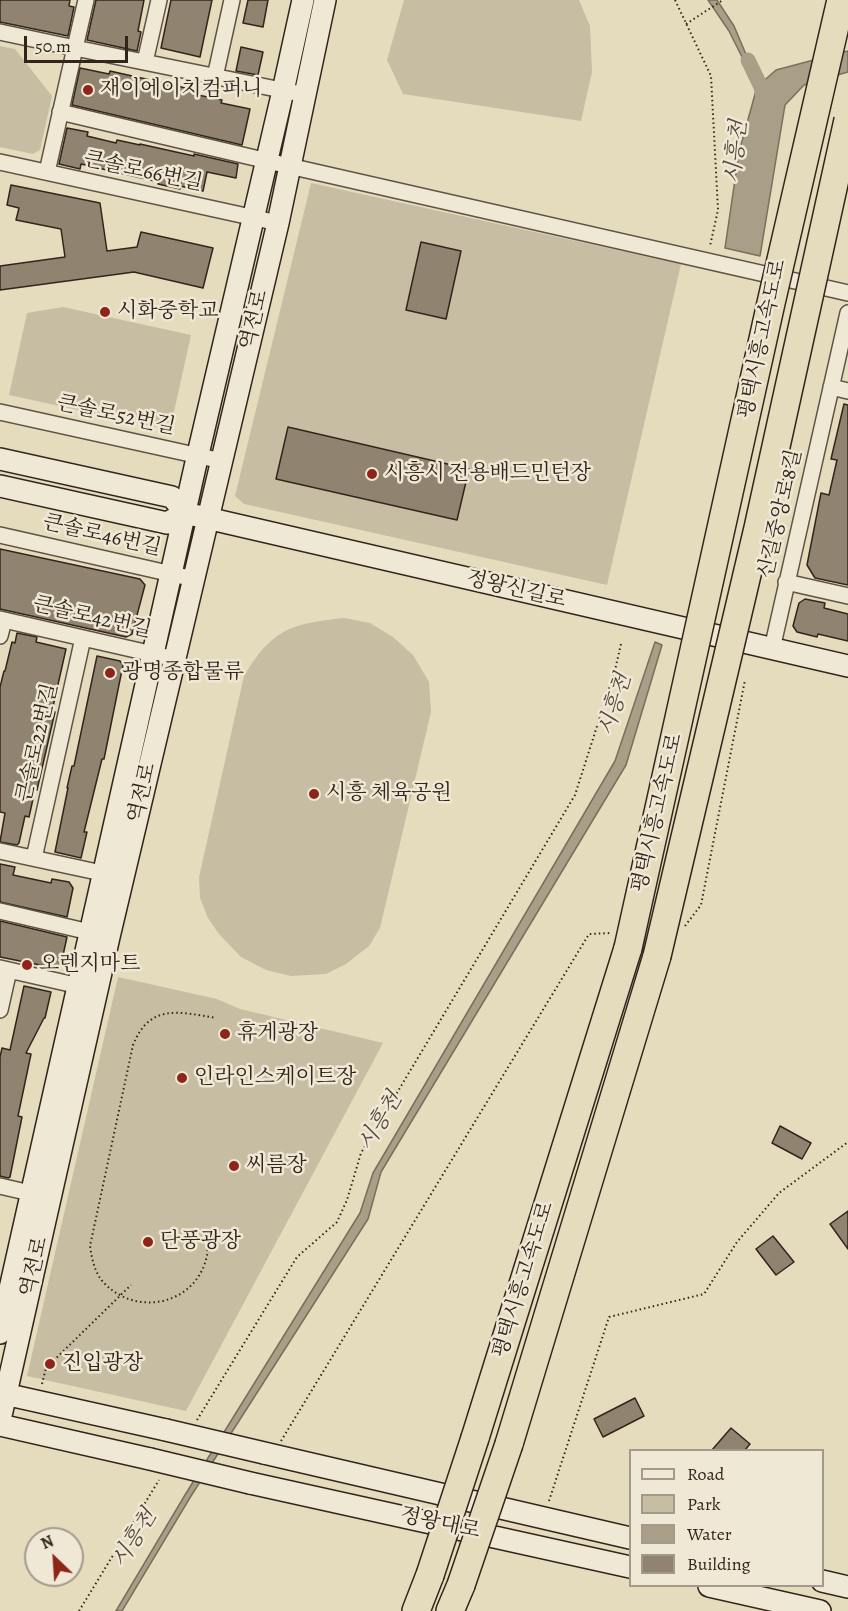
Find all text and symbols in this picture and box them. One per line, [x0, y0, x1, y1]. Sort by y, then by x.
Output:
scale bar [27, 24, 130, 62]
text: 50 m [35, 34, 71, 58]
place label: 재이에이치컴퍼니 [100, 77, 262, 103]
marker: 재이에이치컴퍼니 [81, 83, 95, 97]
water label: 시흥천 [721, 119, 753, 185]
street label: 큰솔로66번길 [81, 147, 205, 197]
street label: 평택시흥고속도로 [734, 257, 792, 421]
street label: 역전로 [236, 288, 274, 352]
place label: 시화중학교 [117, 299, 218, 325]
marker: 시화중학교 [98, 305, 112, 319]
street label: 큰솔로52번길 [54, 391, 178, 441]
street label: 신길중앙로8길 [754, 447, 808, 581]
place label: 시흥시 전용배드민턴장 [384, 461, 591, 487]
marker: 시흥시 전용배드민턴장 [365, 467, 379, 481]
street label: 큰솔로46번길 [40, 510, 164, 562]
street label: 정왕신길로 [464, 566, 568, 614]
street label: 큰솔로42번길 [30, 592, 154, 644]
place label: 광명종합물류 [122, 660, 244, 686]
marker: 광명종합물류 [103, 666, 117, 680]
water label: 시흥천 [594, 671, 638, 739]
street label: 큰솔로22번길 [12, 681, 64, 805]
street label: 평택시흥고속도로 [627, 731, 689, 895]
street label: 역전로 [124, 761, 162, 825]
place label: 시흥 체육공원 [326, 781, 452, 807]
marker: 시흥 체육공원 [307, 787, 321, 801]
place label: 오렌지마트 [39, 952, 140, 978]
marker: 오렌지마트 [20, 958, 34, 972]
place label: 휴게광장 [237, 1021, 318, 1047]
marker: 휴게광장 [218, 1027, 232, 1041]
place label: 인라인스케이트장 [194, 1065, 356, 1091]
marker: 인라인스케이트장 [175, 1071, 189, 1085]
water label: 시흥천 [353, 1088, 409, 1156]
place label: 씨름장 [246, 1153, 307, 1179]
marker: 씨름장 [227, 1159, 241, 1173]
street label: 평택시흥고속도로 [488, 1199, 560, 1361]
place label: 단풍광장 [160, 1229, 241, 1255]
street label: 역전로 [16, 1235, 54, 1299]
marker: 단풍광장 [141, 1235, 155, 1249]
place label: 진입광장 [62, 1351, 143, 1377]
marker: 진입광장 [43, 1357, 57, 1371]
legend [629, 1449, 824, 1587]
text: Road [687, 1462, 724, 1486]
text: Park [687, 1492, 721, 1516]
street label: 정왕대로 [398, 1503, 482, 1545]
water label: 시흥천 [107, 1505, 163, 1573]
text: Water [687, 1522, 732, 1546]
north arrow [24, 1527, 84, 1587]
text: N [37, 1530, 57, 1555]
text: Building [687, 1552, 751, 1576]

